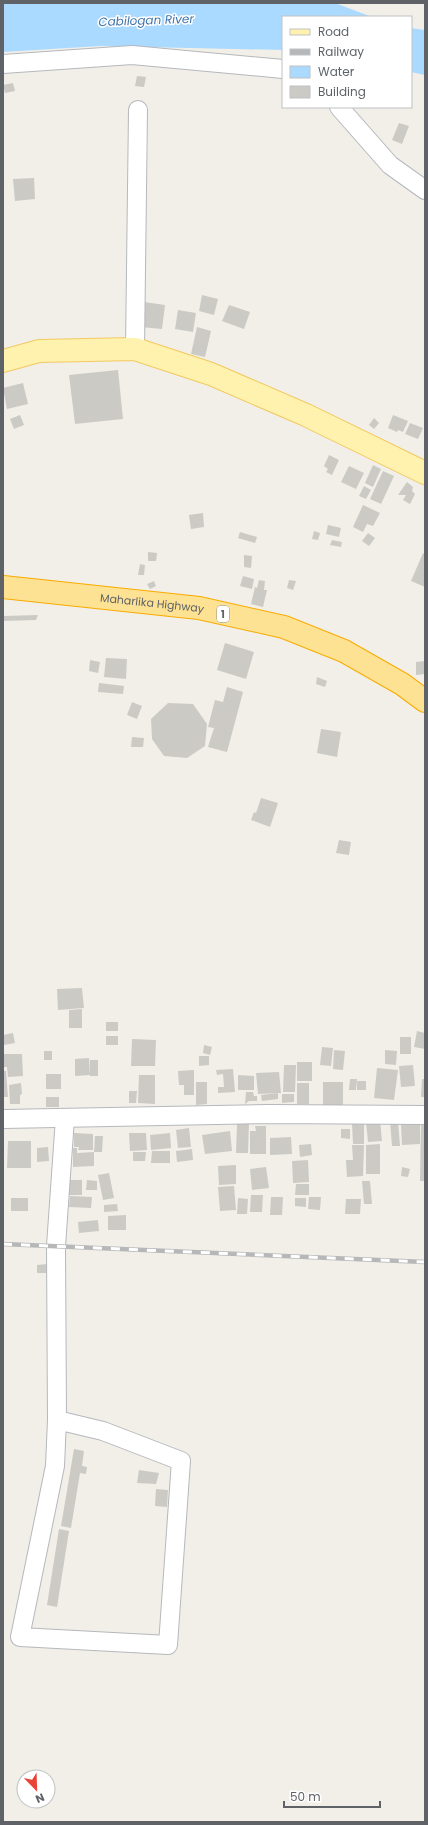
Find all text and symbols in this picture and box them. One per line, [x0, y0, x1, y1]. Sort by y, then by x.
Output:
water label: Cabilogan River [98, 10, 195, 30]
legend [282, 16, 412, 108]
text: Road [318, 23, 349, 40]
text: Railway [318, 43, 364, 60]
text: Water [318, 63, 355, 80]
text: Building [318, 83, 366, 100]
street label: Maharlika Highway [99, 589, 207, 617]
road number: 1 [217, 606, 229, 622]
north arrow [16, 1769, 56, 1809]
scale bar [284, 1783, 380, 1809]
text: 50 m [290, 1788, 321, 1805]
text: N [33, 1789, 47, 1807]

